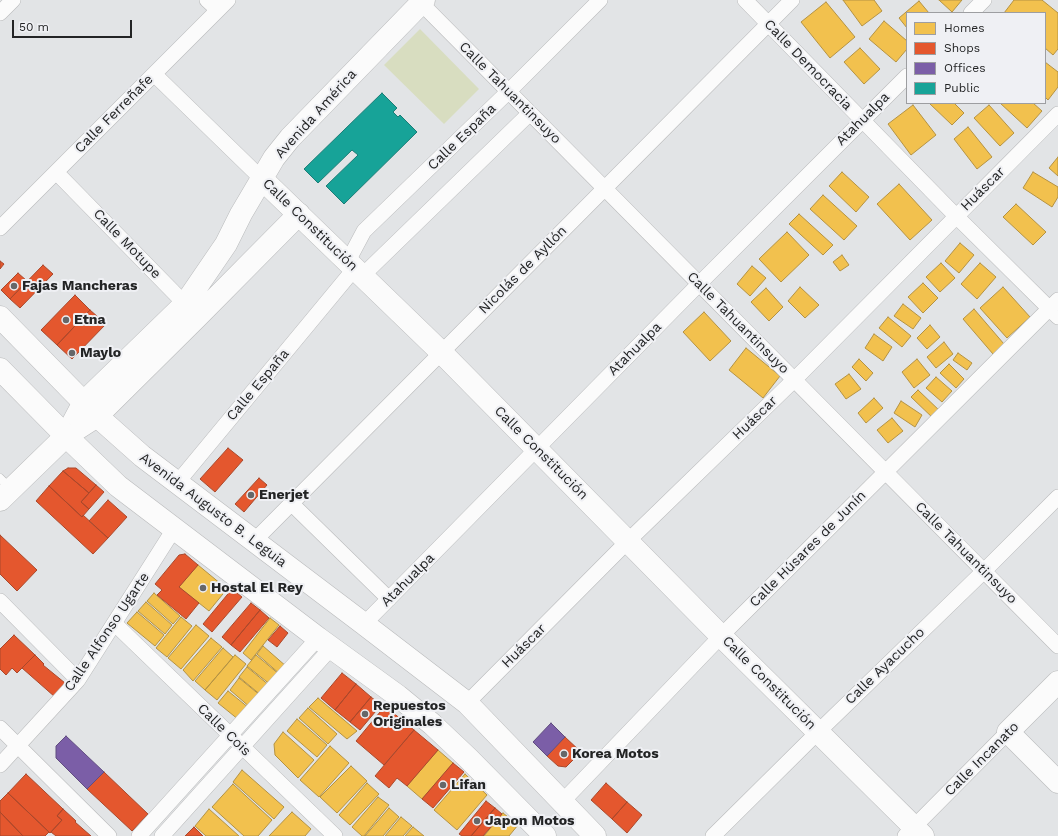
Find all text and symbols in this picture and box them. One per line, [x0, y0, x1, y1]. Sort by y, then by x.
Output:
scale bar [14, 12, 134, 38]
legend [906, 12, 1046, 104]
street label: Calle Democracia [760, 16, 856, 114]
text: 50 m [19, 20, 49, 34]
text: Homes [944, 21, 985, 35]
street label: Calle Tahuantinsuyo [455, 38, 565, 148]
text: Shops [944, 41, 980, 55]
text: Offices [944, 61, 986, 75]
street label: Avenida América [272, 66, 360, 162]
street label: Calle Ferreñafe [71, 71, 157, 157]
text: Public [944, 81, 980, 95]
street label: Atahualpa [833, 89, 893, 149]
street label: Calle España [424, 100, 500, 174]
street label: Huáscar [957, 163, 1009, 215]
street label: Calle Constitución [259, 175, 361, 275]
street label: Calle Motupe [90, 206, 164, 282]
street label: Nicolás de Ayllón [475, 222, 571, 318]
street label: Calle Tahuantinsuyo [683, 268, 793, 378]
place label: Fajas Mancheras [22, 278, 137, 294]
marker: Fajas Mancheras [9, 281, 19, 291]
place label: Etna [74, 312, 106, 328]
marker: Etna [61, 315, 71, 325]
street label: Atahualpa [605, 319, 665, 379]
place label: Maylo [80, 345, 121, 361]
street label: Calle España [223, 346, 293, 424]
marker: Maylo [67, 348, 77, 358]
street label: Huáscar [729, 393, 781, 443]
street label: Calle Constitución [491, 403, 591, 503]
street label: Avenida Augusto B. Leguia [136, 449, 290, 571]
place label: Enerjet [259, 487, 309, 503]
street label: Calle Húsares de Junín [746, 487, 870, 611]
marker: Enerjet [246, 490, 256, 500]
street label: Calle Tahuantinsuyo [911, 498, 1021, 608]
street label: Atahualpa [378, 550, 438, 610]
street label: Calle Alfonso Ugarte [61, 569, 153, 695]
place label: Hostal El Rey [211, 580, 303, 596]
marker: Hostal El Rey [198, 583, 208, 593]
street label: Huáscar [498, 620, 550, 672]
street label: Calle Ayacucho [842, 624, 928, 708]
street label: Calle Constitución [719, 633, 819, 733]
place label: Repuestos Originales [373, 698, 446, 730]
street label: Calle Cois [194, 700, 254, 760]
marker: Repuestos Originales [360, 709, 370, 719]
street label: Calle Incanato [941, 718, 1023, 800]
place label: Korea Motos [572, 746, 659, 762]
marker: Korea Motos [559, 749, 569, 759]
place label: Lifan [451, 777, 486, 793]
marker: Lifan [438, 780, 448, 790]
place label: Japon Motos [485, 813, 575, 829]
marker: Japon Motos [472, 816, 482, 826]

